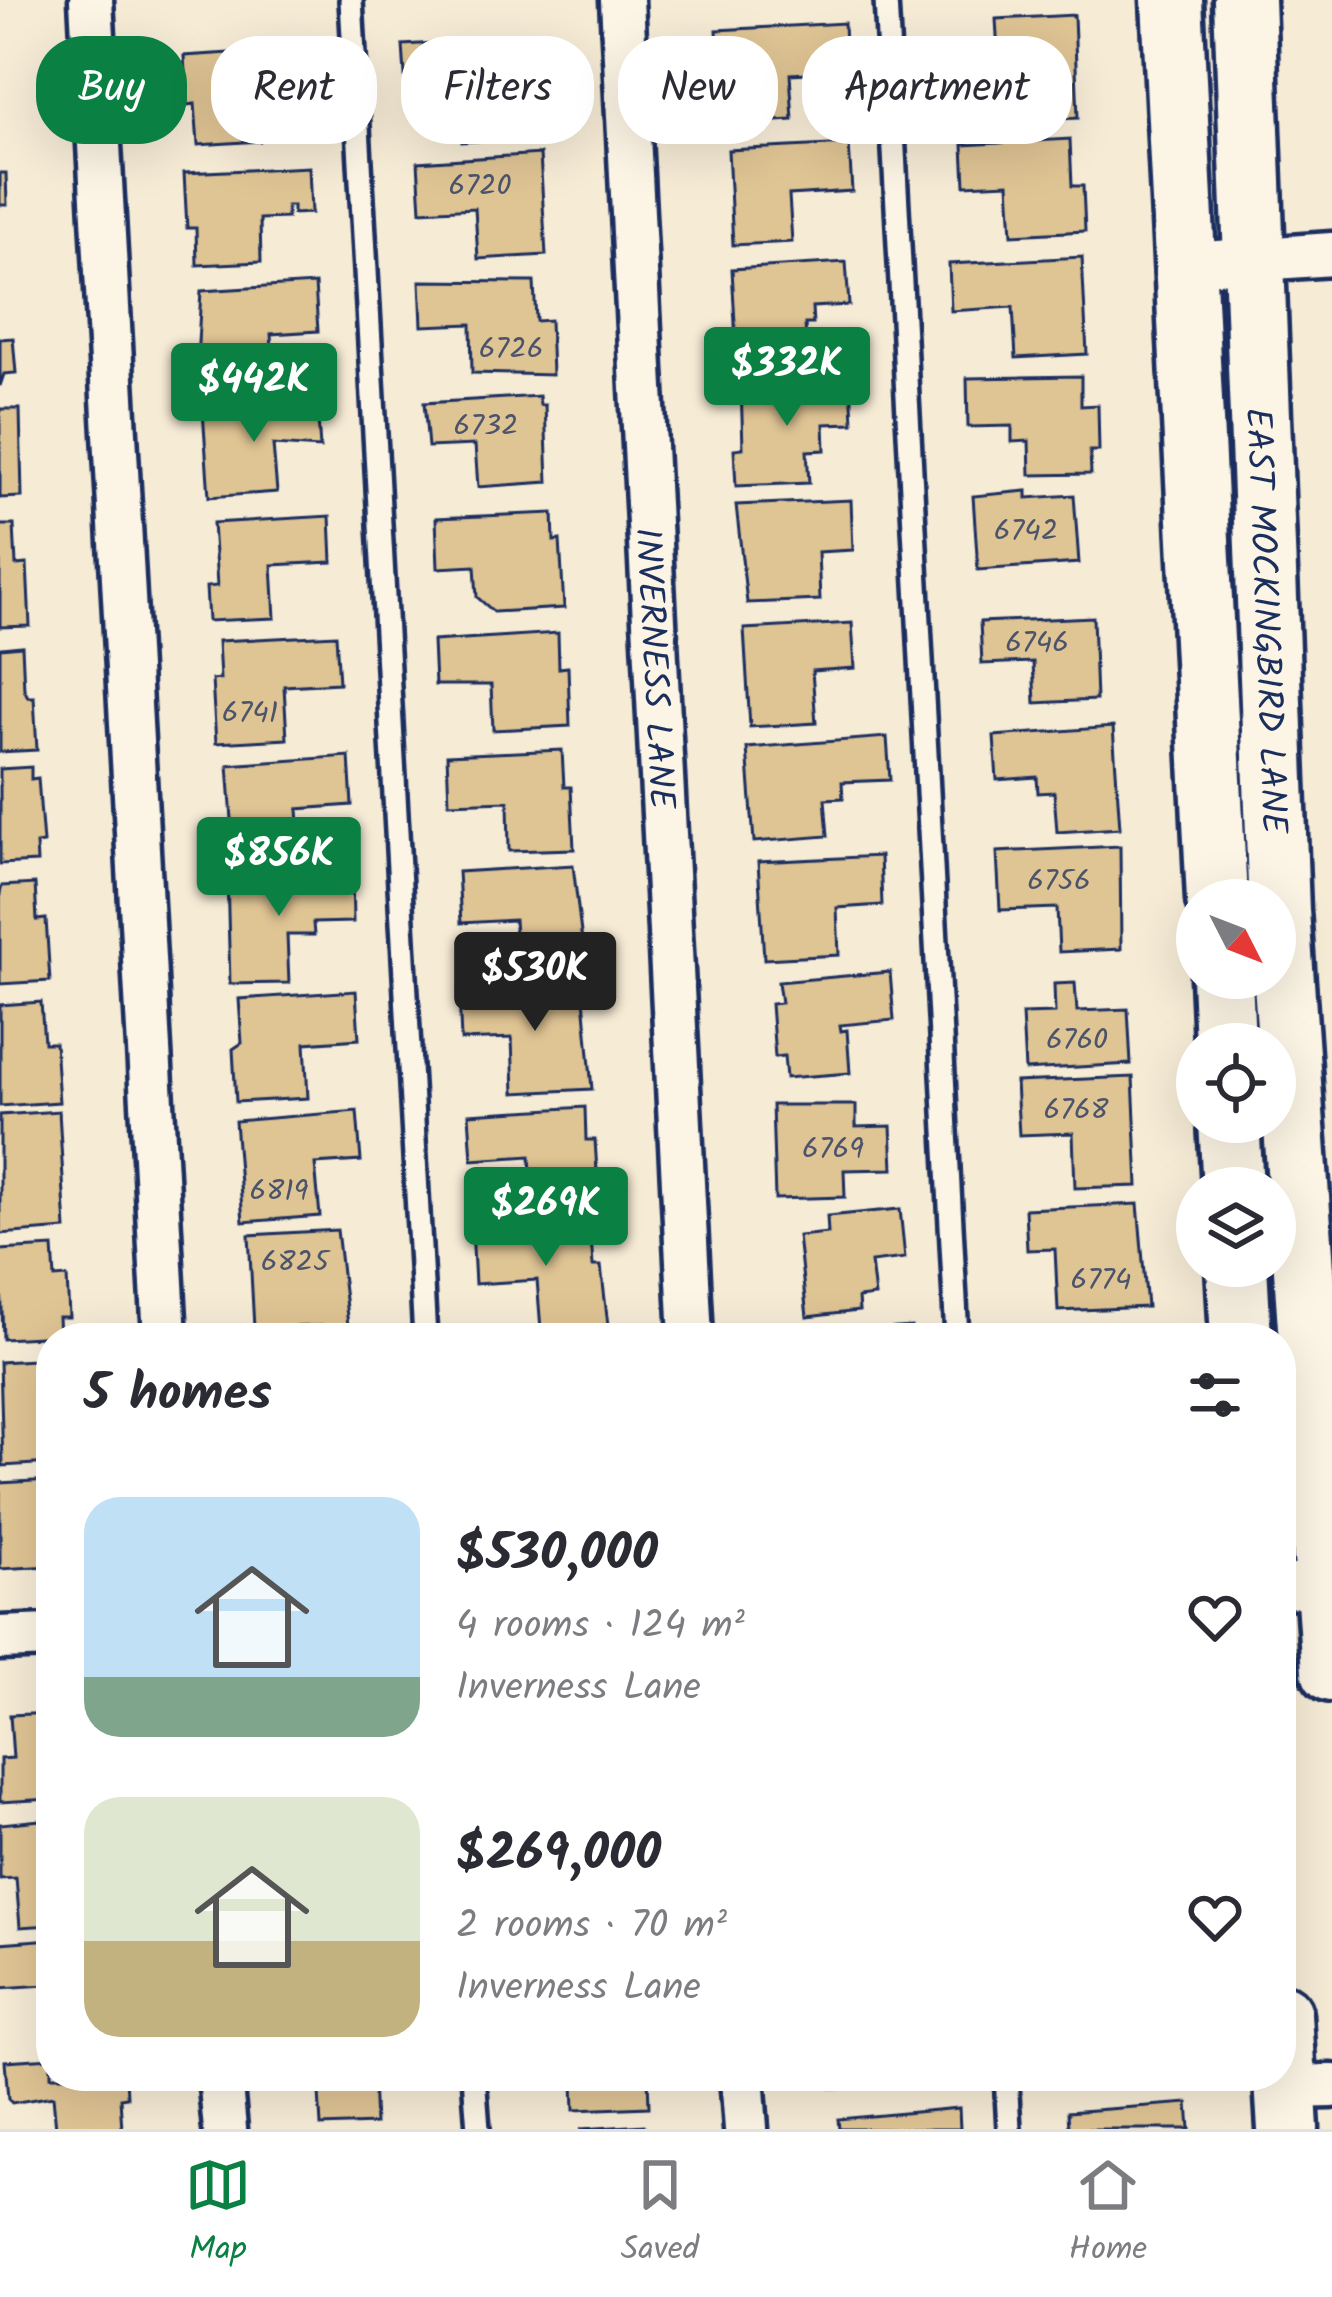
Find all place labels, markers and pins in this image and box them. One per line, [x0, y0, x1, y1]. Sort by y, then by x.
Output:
pin: $332K [703, 327, 871, 429]
pin: $442K [170, 343, 338, 445]
pin: $856K [195, 817, 363, 919]
pin: $530K [451, 932, 619, 1034]
pin: $269K [462, 1167, 630, 1269]

